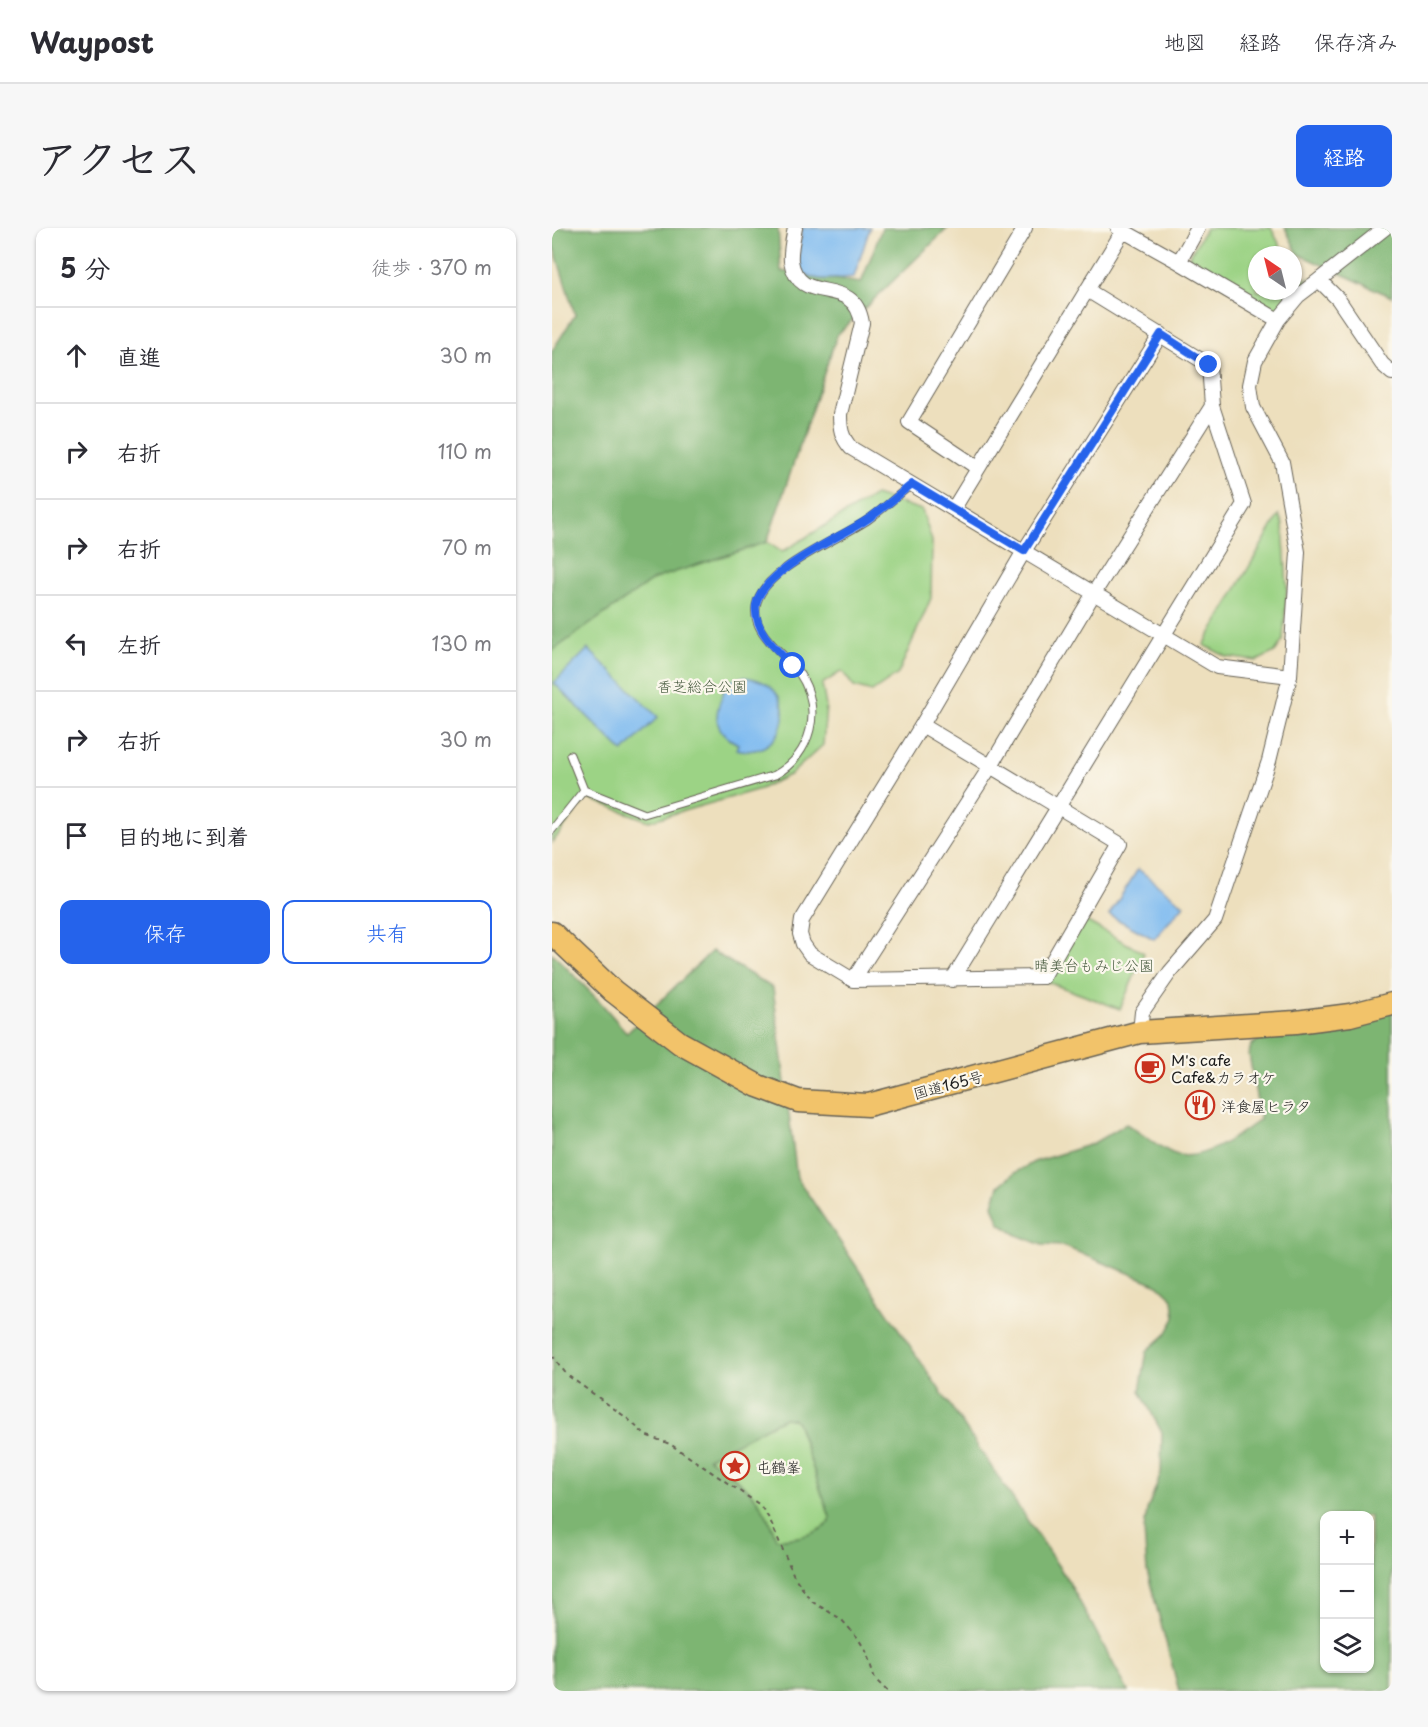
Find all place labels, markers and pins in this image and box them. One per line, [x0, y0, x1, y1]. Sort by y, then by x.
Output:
place label: M's cafe Cafe&カラオケ [1171, 1048, 1276, 1088]
cafe icon: M's cafe Cafe&カラオケ [1134, 1052, 1166, 1084]
restaurant icon: 洋食屋ヒラタ [1184, 1089, 1216, 1121]
place label: 洋食屋ヒラタ [1221, 1094, 1311, 1117]
place icon: 屯鶴峯 [719, 1450, 751, 1482]
place label: 屯鶴峯 [756, 1455, 801, 1478]

